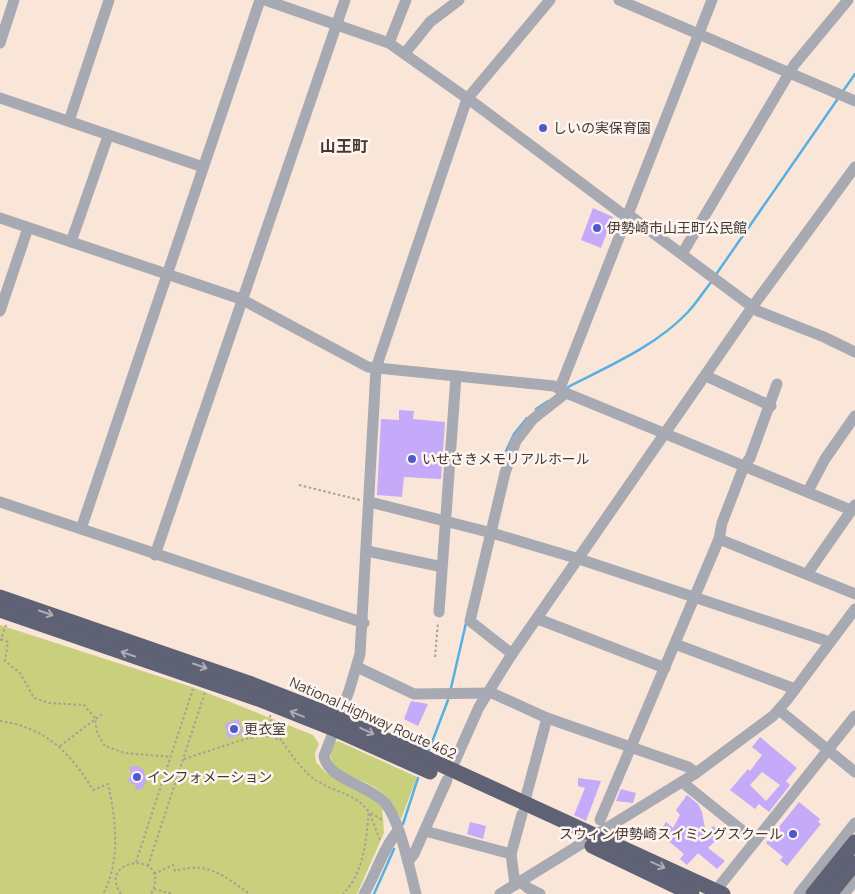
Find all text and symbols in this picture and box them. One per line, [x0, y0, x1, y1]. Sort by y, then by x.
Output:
place label: しいの実保育園 [553, 118, 651, 137]
marker: しいの実保育園 [537, 122, 549, 134]
district label: 山王町 [320, 135, 368, 157]
place label: 伊勢崎市山王町公民館 [607, 218, 747, 237]
marker: 伊勢崎市山王町公民館 [591, 222, 603, 234]
place label: いせさきメモリアルホール [422, 449, 590, 468]
marker: いせさきメモリアルホール [406, 453, 418, 465]
one-way arrow [38, 609, 53, 618]
one-way arrow [120, 649, 136, 658]
one-way arrow [191, 662, 207, 671]
street label: National Highway Route 462 [287, 672, 460, 763]
one-way arrow [290, 709, 305, 718]
place label: 更衣室 [244, 719, 286, 738]
marker: 更衣室 [228, 723, 240, 735]
one-way arrow [359, 727, 374, 737]
place label: インフォメーション [147, 767, 272, 786]
marker: インフォメーション [131, 771, 143, 783]
place label: スウィン伊勢崎スイミングスクール [559, 824, 783, 843]
marker: スウィン伊勢崎スイミングスクール [787, 828, 799, 840]
one-way arrow [650, 860, 665, 870]

